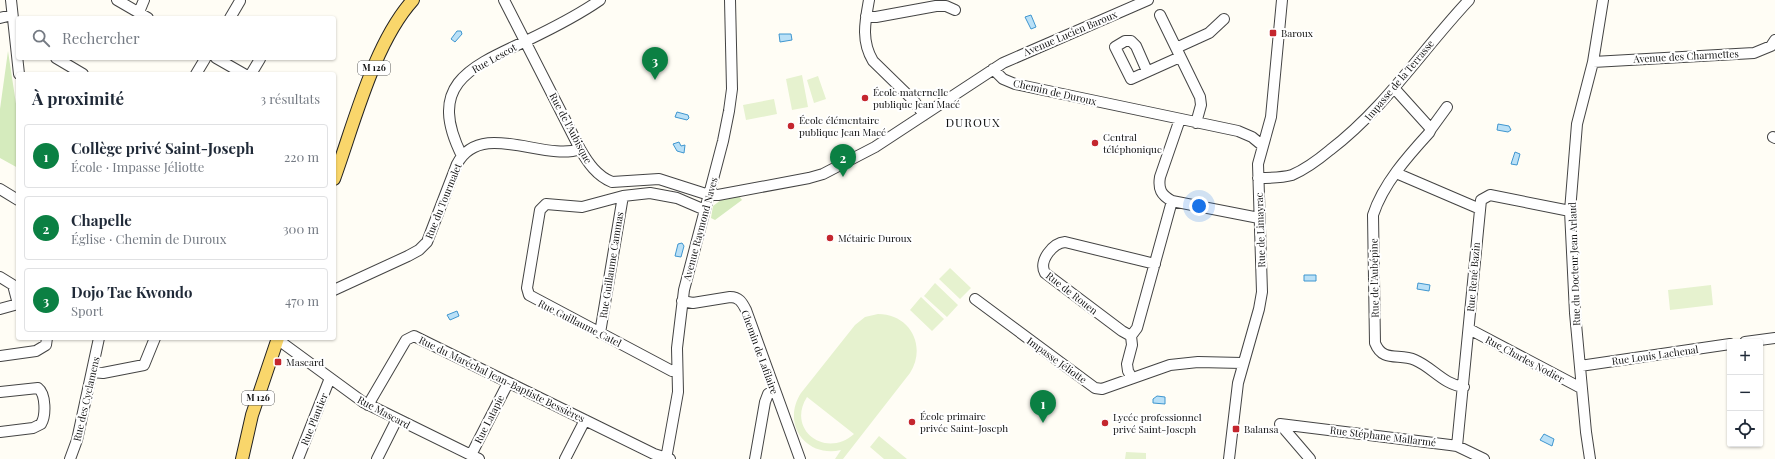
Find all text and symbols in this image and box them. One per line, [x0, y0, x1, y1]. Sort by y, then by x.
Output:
street label: Avenue Lucien Baroux [1020, 7, 1120, 59]
search box [16, 16, 336, 60]
place label: Baroux [1281, 26, 1314, 40]
icon: search [30, 27, 52, 49]
text: Rechercher [62, 28, 140, 48]
marker: Baroux [1268, 28, 1278, 38]
street label: Impasse de la Terrasse [1361, 37, 1437, 123]
street label: Rue Lescot [469, 40, 519, 76]
street label: Avenue des Charmettes [1632, 46, 1739, 66]
pin: 3 [642, 47, 668, 80]
road number: M 126 [358, 61, 390, 75]
street label: Chemin de Duroux [1012, 76, 1099, 109]
place label: École maternelle publique Jean Macé [873, 85, 960, 111]
text: À proximité [32, 87, 124, 109]
text: 3 résultats [260, 90, 320, 107]
street label: Rue de l'Aubisque [546, 90, 596, 166]
marker: École maternelle publique Jean Macé [860, 93, 870, 103]
place label: École élémentaire publique Jean Macé [799, 113, 886, 139]
district label: DUROUX [945, 114, 1001, 130]
marker: École élémentaire publique Jean Macé [786, 121, 796, 131]
place label: Central téléphonique [1103, 130, 1162, 156]
text: Collège privé Saint-Joseph [71, 138, 254, 158]
marker: Central téléphonique [1090, 138, 1100, 148]
pin: 2 [830, 144, 856, 177]
text: 1 [44, 148, 48, 165]
text: 220 m [284, 148, 319, 165]
text: École · Impasse Jéliotte [71, 158, 204, 175]
street label: Rue du Tourmalet [421, 161, 465, 241]
street label: Avenue Raymond Naves [679, 176, 721, 283]
street label: Rue de Limayrac [1252, 192, 1268, 268]
your location [1189, 196, 1209, 216]
street label: Rue du Docteur Jean Arlaud [1565, 202, 1583, 326]
text: Chapelle [71, 210, 132, 230]
street label: Rue Guillaume Cammas [596, 211, 626, 319]
text: 2 [43, 220, 49, 237]
text: 300 m [283, 220, 319, 237]
text: Église · Chemin de Duroux [71, 230, 226, 247]
place label: Métairie Duroux [838, 231, 913, 245]
marker: Métairie Duroux [825, 233, 835, 243]
street label: Rue de l'Aubépine [1366, 238, 1382, 318]
street label: Rue René Bazin [1463, 242, 1483, 312]
street label: Rue de Rouen [1043, 268, 1101, 318]
text: Dojo Tae Kwondo [71, 282, 193, 302]
text: 3 [43, 292, 49, 309]
text: 470 m [285, 292, 319, 309]
street label: Rue Guillaume Catel [536, 296, 624, 350]
text: Sport [71, 302, 103, 319]
street label: Chemin de Lafilaire [738, 308, 782, 396]
street label: Rue Charles Nodier [1483, 332, 1567, 386]
street label: Rue du Maréchal Jean-Baptiste Bessières [417, 333, 587, 425]
street label: Impasse Jéliotte [1024, 334, 1090, 386]
map controls [1727, 339, 1763, 447]
button: + [1727, 339, 1763, 375]
street label: Rue Louis Lachenal [1611, 342, 1699, 368]
street label: Rue des Cyclamens [69, 355, 103, 443]
place label: Mascard [286, 355, 324, 369]
marker: Mascard [273, 357, 283, 367]
button: − [1727, 375, 1763, 411]
street label: Rue Plantier [297, 390, 331, 447]
pin: 1 [1030, 390, 1056, 423]
road number: M 126 [242, 391, 274, 405]
street label: Rue Mascard [355, 392, 413, 432]
street label: Rue Latapie [471, 392, 507, 446]
place label: École primaire privée Saint-Joseph [920, 409, 1008, 435]
place label: Lycée professionnel privé Saint-Joseph [1113, 410, 1202, 436]
button: locate [1727, 411, 1763, 447]
marker: École primaire privée Saint-Joseph [907, 417, 917, 427]
marker: Lycée professionnel privé Saint-Joseph [1100, 418, 1110, 428]
place label: Balansa [1244, 422, 1278, 436]
street label: Rue Stéphane Mallarmé [1329, 423, 1437, 449]
marker: Balansa [1231, 424, 1241, 434]

